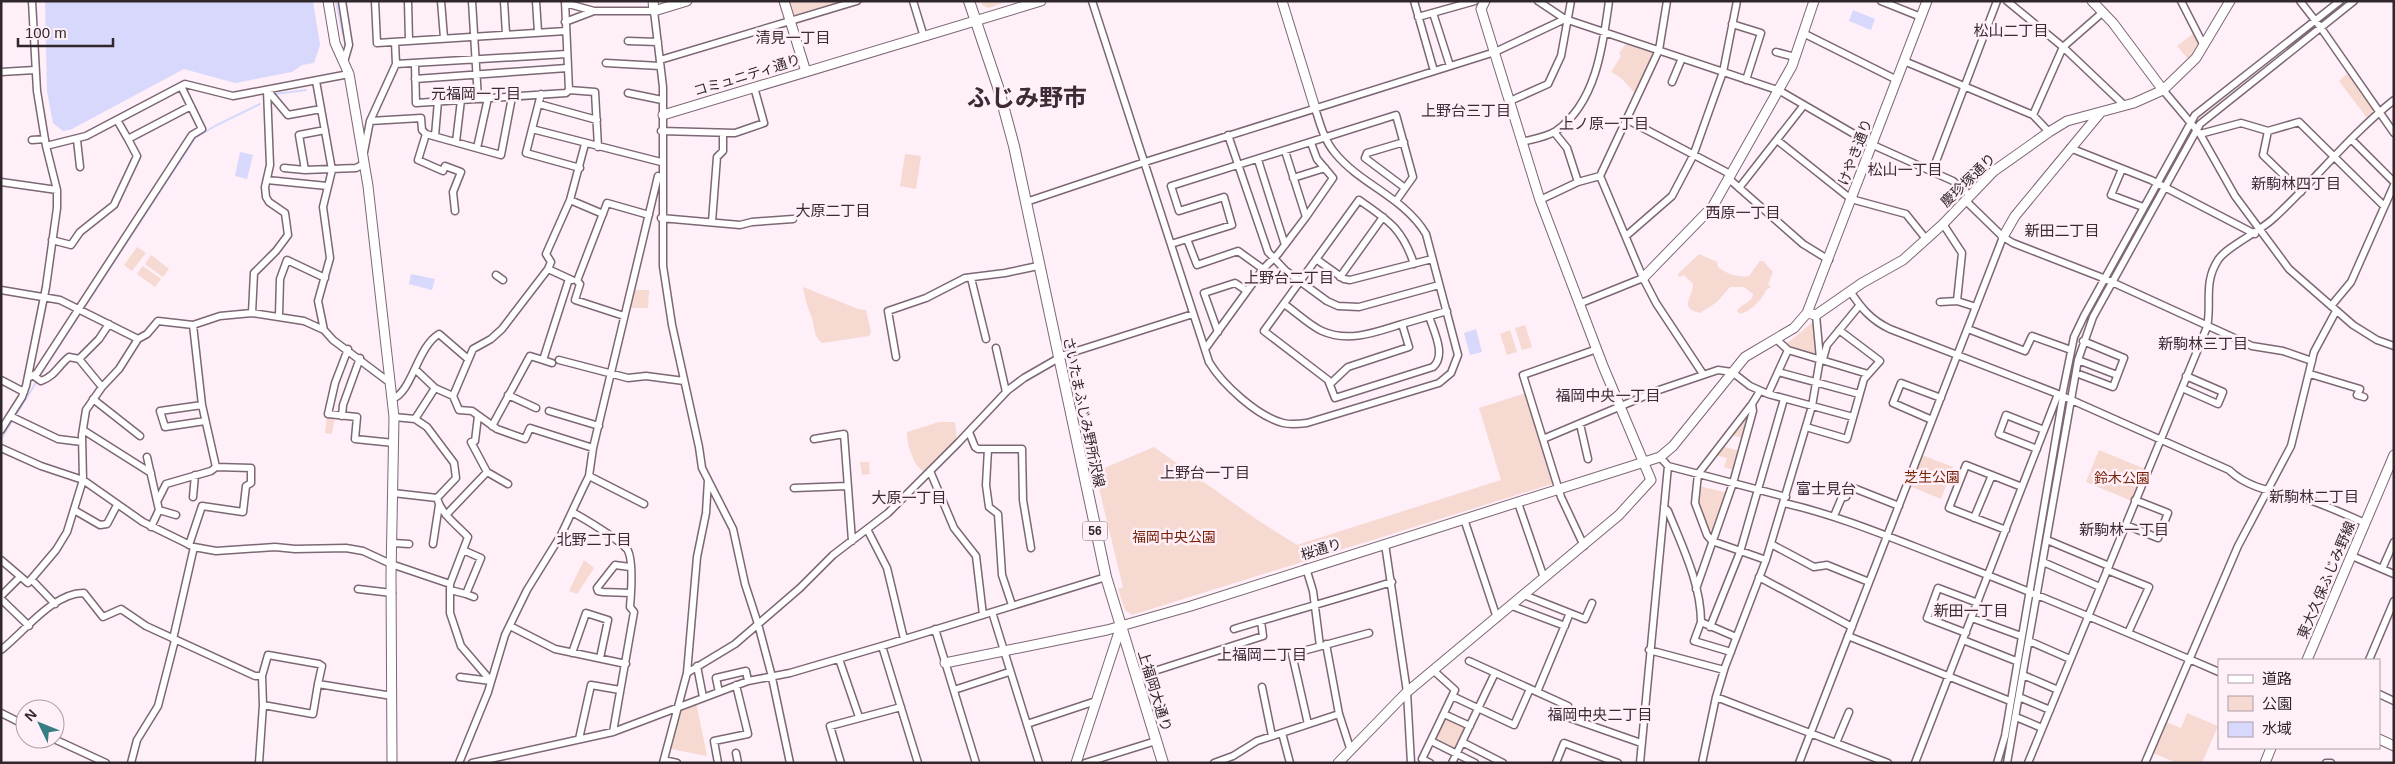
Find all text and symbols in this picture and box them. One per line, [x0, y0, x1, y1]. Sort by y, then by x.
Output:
scale bar [18, 15, 112, 47]
district label: 松山二丁目 [1973, 22, 2049, 39]
text: 100 m [25, 24, 67, 41]
district label: 清見一丁目 [755, 29, 831, 46]
street label: コミュニティ通り [692, 51, 802, 99]
district label: ふじみ野市 [967, 84, 1087, 111]
district label: 元福岡一丁目 [431, 85, 521, 102]
district label: 上野台三丁目 [1421, 102, 1511, 119]
district label: 上ノ原一丁目 [1559, 115, 1649, 132]
street label: けやき通り [1835, 116, 1875, 188]
street label: 慶珍塚通り [1937, 150, 1999, 210]
district label: 松山一丁目 [1867, 161, 1943, 178]
district label: 新駒林四丁目 [2251, 175, 2341, 192]
district label: 大原二丁目 [795, 202, 871, 219]
district label: 西原一丁目 [1705, 204, 1781, 221]
district label: 新田二丁目 [2024, 222, 2100, 239]
district label: 上野台二丁目 [1244, 269, 1334, 286]
street label: さいたまふじみ野所沢線 [1060, 335, 1108, 489]
district label: 新駒林三丁目 [2158, 335, 2248, 352]
district label: 福岡中央一丁目 [1555, 387, 1661, 404]
district label: 上野台一丁目 [1160, 464, 1250, 481]
park label: 芝生公園 [1904, 469, 1960, 485]
park label: 鈴木公園 [2094, 470, 2150, 486]
district label: 富士見台 [1796, 480, 1856, 497]
district label: 新駒林二丁目 [2269, 488, 2359, 505]
district label: 大原一丁目 [871, 489, 947, 506]
street label: 東大久保ふじみ野線 [2294, 519, 2358, 641]
district label: 新駒林一丁目 [2079, 521, 2169, 538]
road number: 56 [1082, 522, 1108, 540]
park label: 福岡中央公園 [1132, 529, 1216, 545]
district label: 北野二丁目 [556, 531, 632, 548]
street label: 桜通り [1299, 535, 1343, 563]
district label: 新田一丁目 [1933, 602, 2009, 619]
district label: 上福岡二丁目 [1217, 646, 1307, 663]
street label: 上福岡大通り [1135, 648, 1175, 734]
legend [2218, 659, 2380, 749]
text: 道路 [2262, 670, 2292, 687]
text: 公園 [2262, 695, 2292, 712]
north arrow [15, 699, 65, 749]
text: N [21, 706, 40, 724]
district label: 福岡中央二丁目 [1547, 706, 1653, 723]
text: 水域 [2262, 720, 2292, 737]

